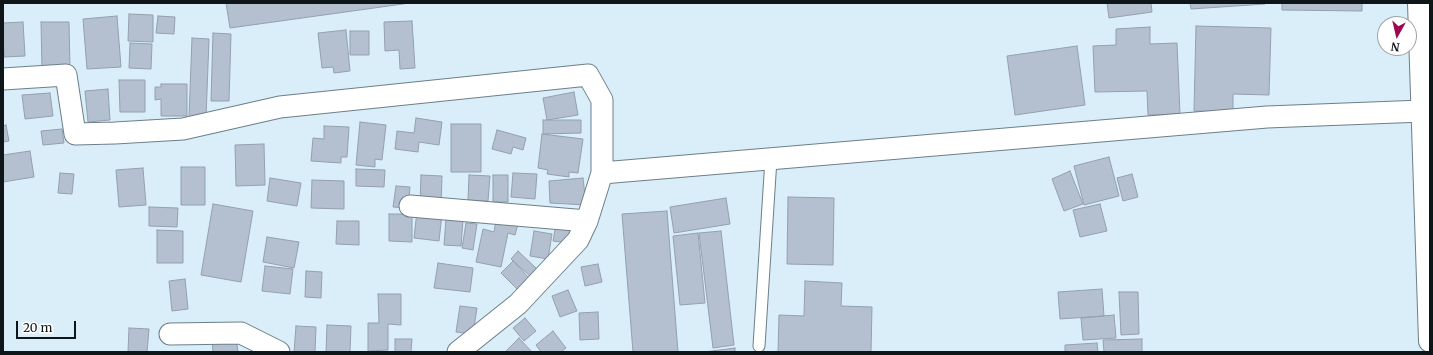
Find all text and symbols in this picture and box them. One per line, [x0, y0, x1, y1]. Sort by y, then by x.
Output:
north arrow [1377, 16, 1417, 56]
text: N [1390, 39, 1401, 54]
scale bar [18, 313, 78, 339]
text: 20 m [23, 320, 52, 335]

